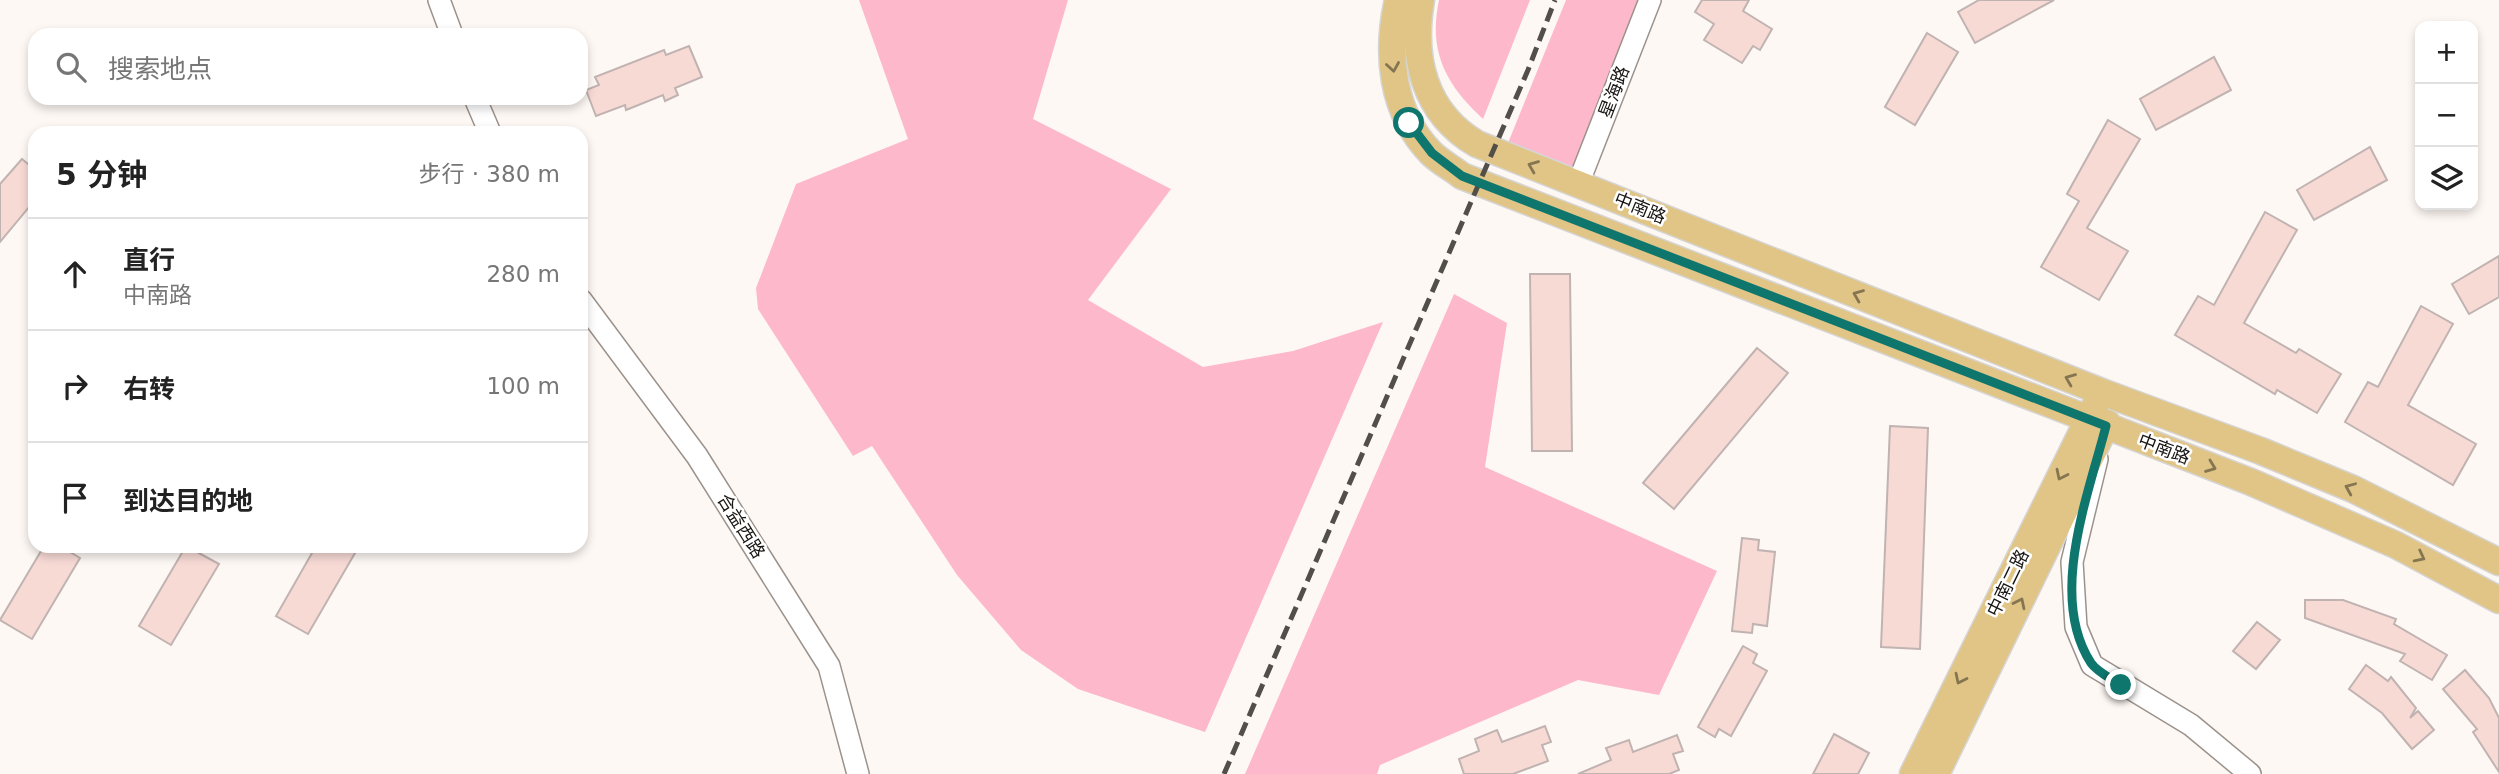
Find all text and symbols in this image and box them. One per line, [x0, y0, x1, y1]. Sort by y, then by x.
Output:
map controls [2415, 21, 2478, 210]
button: + [2415, 21, 2478, 84]
search box [28, 28, 588, 105]
icon: search [52, 48, 90, 86]
text: 搜索地点 [108, 54, 212, 84]
one-way arrow [1385, 61, 1400, 73]
street label: 星海路 [1594, 63, 1633, 121]
button: − [2415, 84, 2478, 147]
route start [1393, 107, 1424, 138]
button: layers [2415, 147, 2478, 210]
text: 5 分钟 [56, 157, 147, 192]
one-way arrow [1527, 160, 1539, 174]
text: 步行 · 380 m [418, 161, 560, 187]
street label: 中南路 [1611, 188, 1669, 227]
text: 直行 [123, 245, 175, 275]
icon: ahead [56, 255, 94, 293]
text: 280 m [486, 261, 560, 287]
text: 中南路 [123, 282, 192, 308]
one-way arrow [1853, 290, 1865, 304]
icon: right [56, 367, 94, 405]
text: 100 m [486, 373, 560, 399]
text: 右转 [123, 374, 175, 404]
one-way arrow [2064, 374, 2076, 388]
street label: 中南路 [2135, 429, 2193, 468]
one-way arrow [2205, 459, 2217, 473]
one-way arrow [2056, 468, 2070, 480]
icon: arrive [56, 479, 94, 517]
one-way arrow [2345, 482, 2357, 496]
text: 到达目的地 [123, 486, 253, 516]
street label: 合益西路 [713, 490, 769, 562]
street label: 中南二路 [1982, 546, 2033, 620]
one-way arrow [2413, 549, 2425, 563]
one-way arrow [2011, 598, 2025, 610]
route end [2105, 669, 2136, 700]
one-way arrow [1955, 672, 1969, 684]

